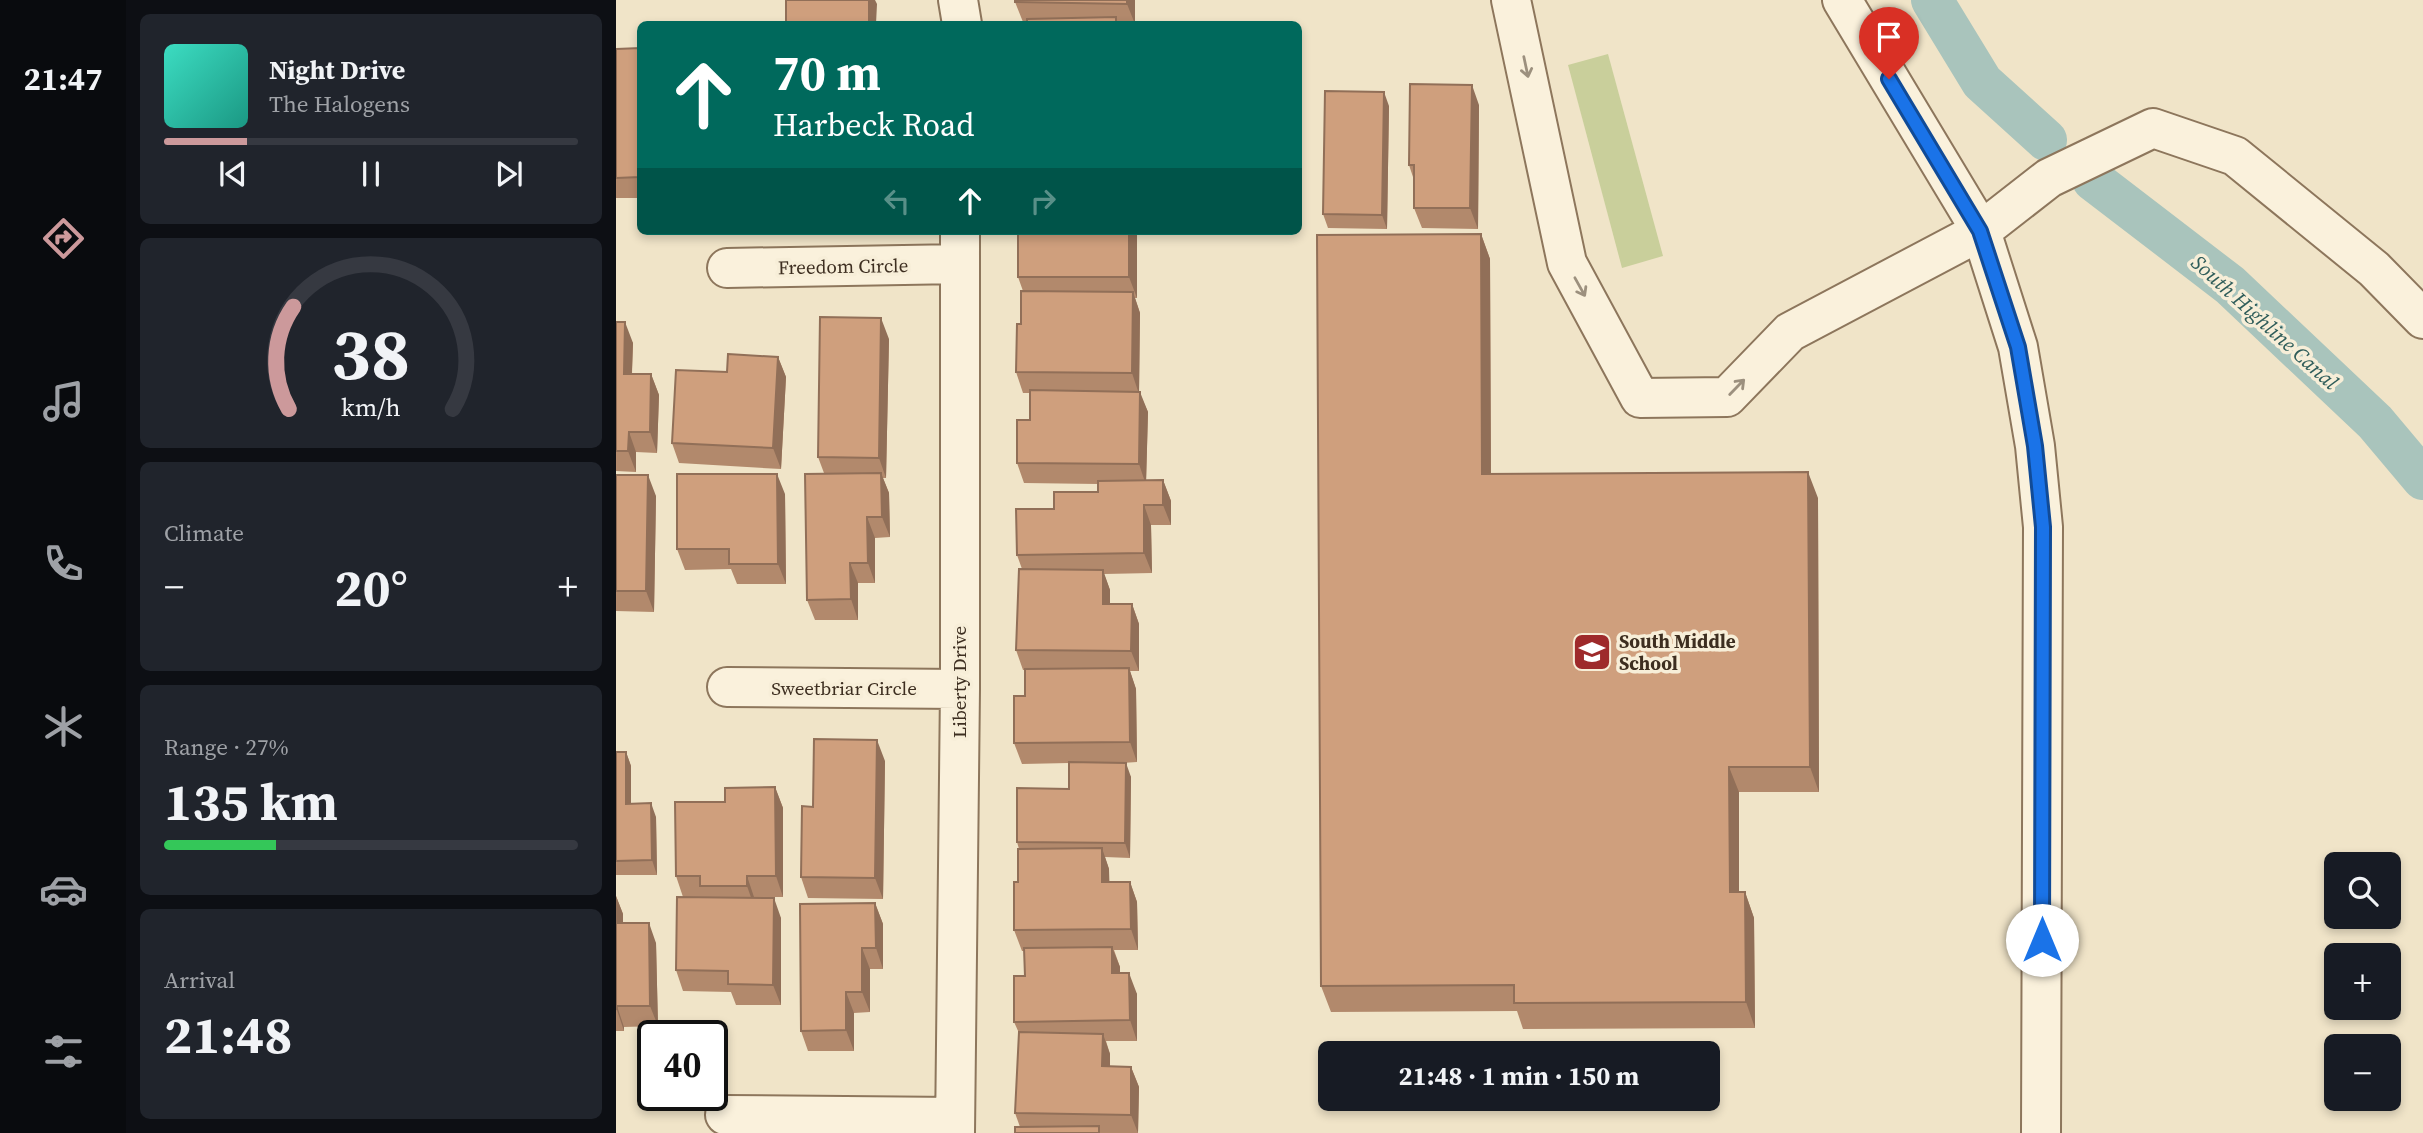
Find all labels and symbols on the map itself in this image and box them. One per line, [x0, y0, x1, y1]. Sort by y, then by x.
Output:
pin [1859, 7, 1919, 79]
one-way arrow [1519, 55, 1533, 78]
water label: South Highline Canal [2185, 248, 2345, 396]
street label: Freedom Circle [778, 252, 908, 280]
one-way arrow [1573, 276, 1587, 296]
one-way arrow [1729, 379, 1746, 396]
street label: Liberty Drive [946, 626, 972, 738]
place label: South Middle School [1619, 628, 1736, 676]
school or university icon: South Middle School [1571, 631, 1613, 673]
street label: Sweetbriar Circle [771, 675, 917, 701]
position arrow [2005, 903, 2079, 977]
speed limit sign: 40 [637, 1020, 728, 1111]

